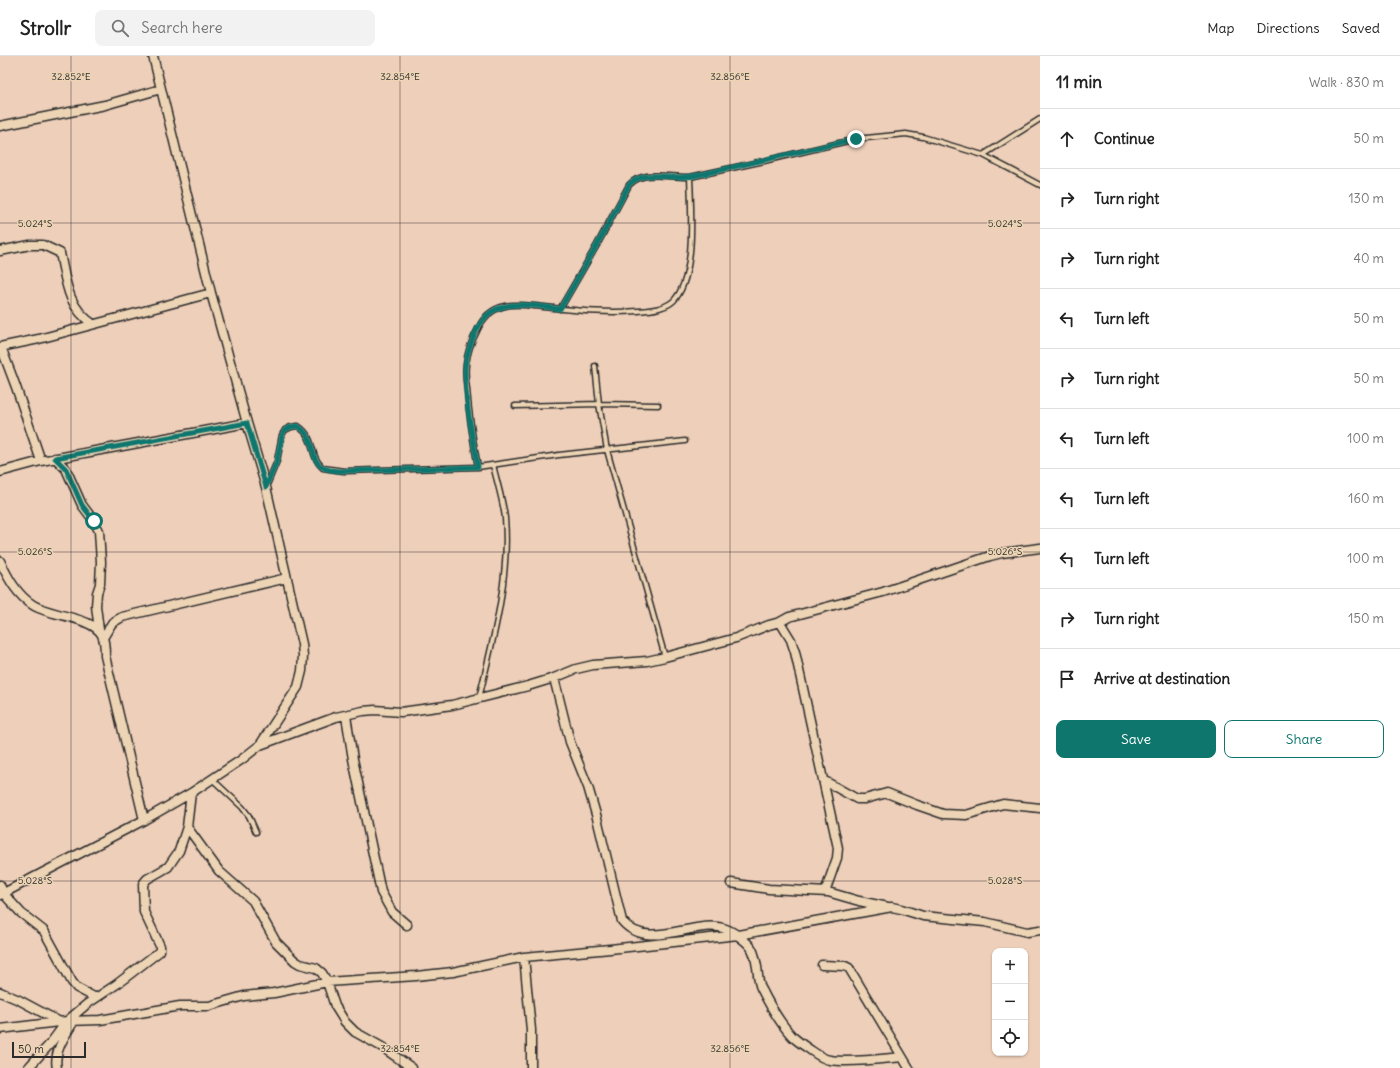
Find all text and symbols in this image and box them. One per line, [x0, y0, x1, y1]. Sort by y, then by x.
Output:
search box [95, 10, 375, 46]
text: Strollr [20, 16, 71, 40]
icon: search [109, 17, 131, 39]
text: Search here [141, 18, 223, 37]
text: Map [1207, 19, 1234, 37]
text: Directions [1256, 19, 1320, 37]
text: Saved [1342, 19, 1380, 37]
text: 32.852°E [51, 70, 91, 83]
text: 32.854°E [380, 70, 420, 83]
text: 32.856°E [710, 70, 750, 83]
text: 11 min [1056, 71, 1102, 93]
text: Walk · 830 m [1309, 74, 1384, 91]
icon: ahead [1056, 128, 1078, 150]
text: Continue [1094, 129, 1155, 148]
route end [847, 130, 865, 148]
text: 50 m [1353, 130, 1384, 147]
icon: right [1056, 188, 1078, 210]
text: Turn right [1094, 189, 1159, 208]
text: 130 m [1348, 190, 1384, 207]
text: 5.024°S [18, 217, 53, 230]
text: 5.024°S [988, 217, 1023, 230]
icon: right [1056, 248, 1078, 270]
text: Turn right [1094, 249, 1159, 268]
text: 40 m [1353, 250, 1384, 267]
icon: left [1056, 308, 1078, 330]
text: Turn left [1094, 309, 1149, 328]
text: 50 m [1353, 310, 1384, 327]
icon: right [1056, 368, 1078, 390]
text: Turn right [1094, 369, 1159, 388]
text: 50 m [1353, 370, 1384, 387]
icon: left [1056, 428, 1078, 450]
text: Turn left [1094, 429, 1149, 448]
text: 100 m [1347, 430, 1384, 447]
icon: left [1056, 488, 1078, 510]
text: Turn left [1094, 489, 1149, 508]
text: 160 m [1348, 490, 1384, 507]
route start [85, 512, 103, 530]
text: 5.026°S [18, 545, 53, 558]
text: 5.026°S [988, 545, 1023, 558]
icon: left [1056, 548, 1078, 570]
text: Turn left [1094, 549, 1149, 568]
text: 100 m [1347, 550, 1384, 567]
icon: right [1056, 608, 1078, 630]
text: Turn right [1094, 609, 1159, 628]
text: 150 m [1348, 610, 1384, 627]
icon: arrive [1056, 668, 1078, 690]
text: Arrive at destination [1094, 669, 1230, 688]
button: Save [1056, 720, 1216, 758]
button: Share [1224, 720, 1384, 758]
text: 5.028°S [18, 874, 53, 887]
text: 5.028°S [988, 874, 1023, 887]
map controls [992, 948, 1028, 1056]
button: + [992, 948, 1028, 984]
button: − [992, 984, 1028, 1020]
button: locate [992, 1020, 1028, 1056]
scale bar [12, 1040, 86, 1059]
text: 50 m [18, 1042, 44, 1056]
text: 32.854°E [380, 1042, 420, 1055]
text: 32.856°E [710, 1042, 750, 1055]

